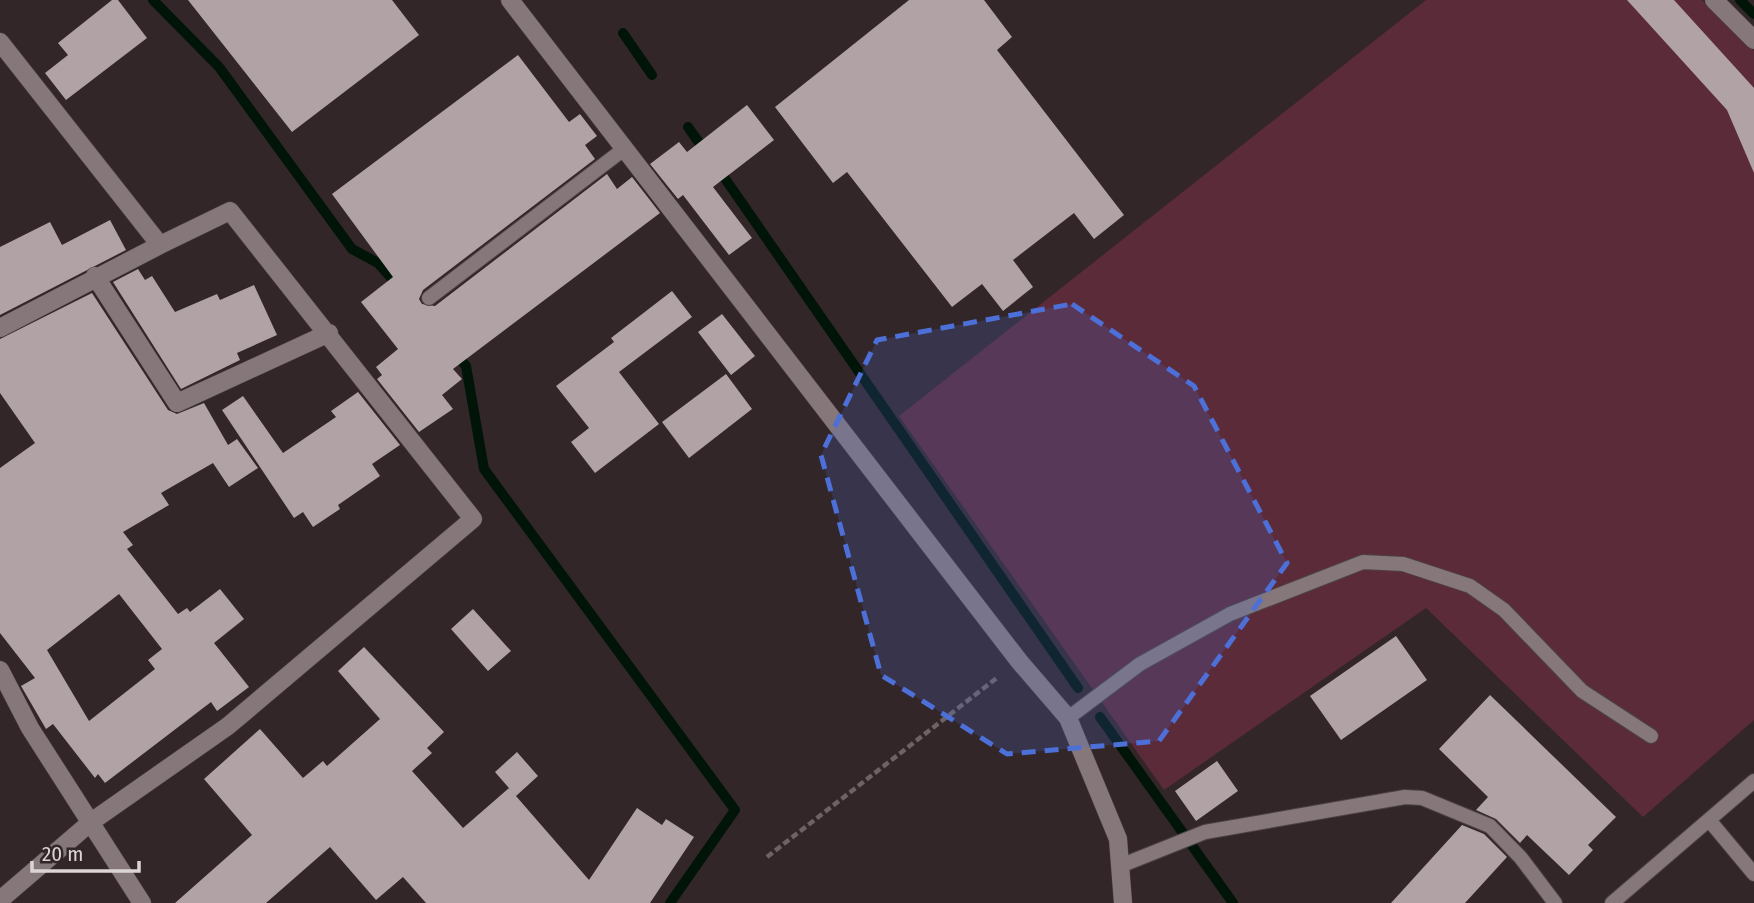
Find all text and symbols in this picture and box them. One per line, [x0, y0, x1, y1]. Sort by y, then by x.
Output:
scale bar [32, 830, 138, 874]
text: 20 m [42, 841, 83, 867]

